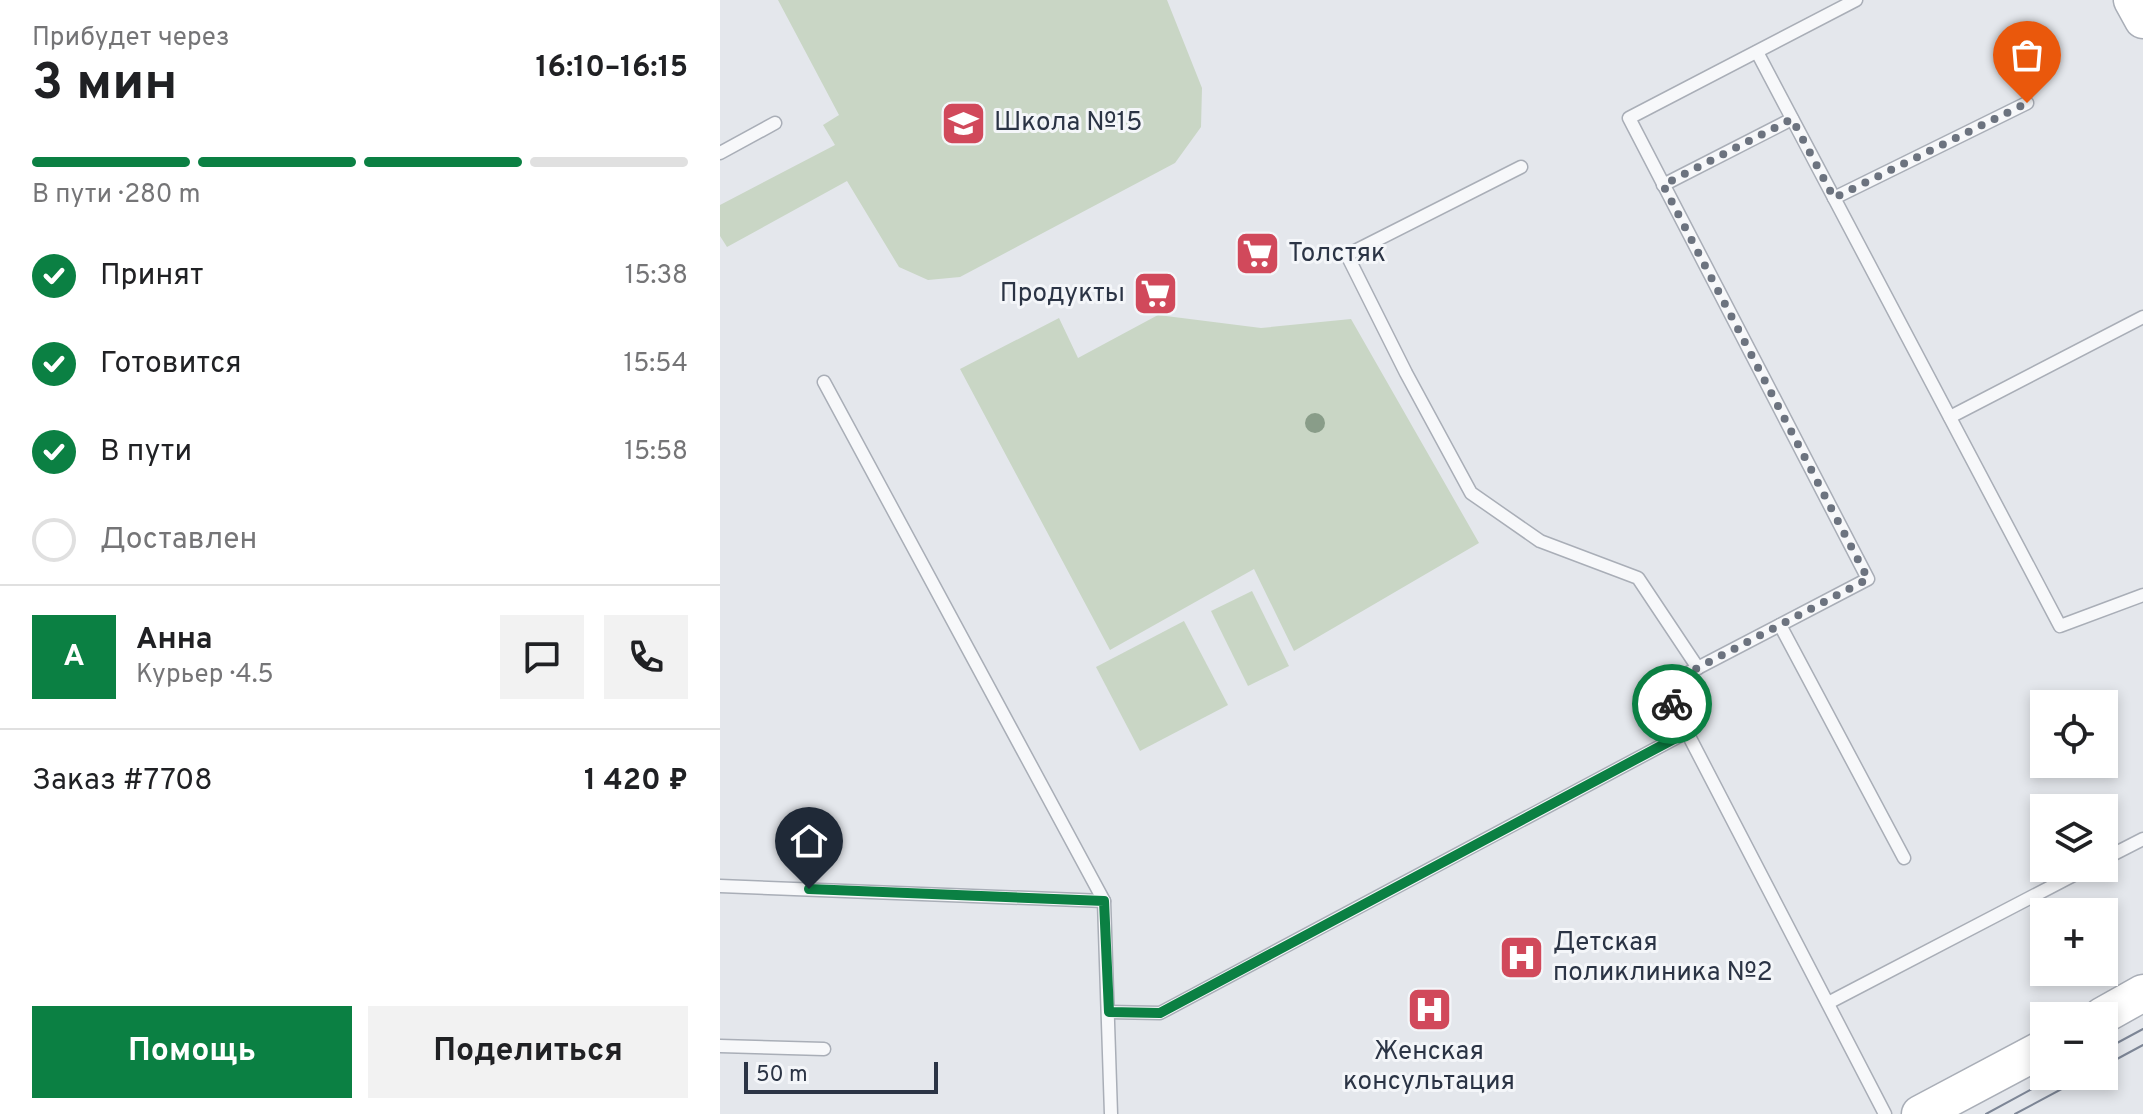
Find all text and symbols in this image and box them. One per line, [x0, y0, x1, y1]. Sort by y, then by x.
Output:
pin [1993, 21, 2061, 103]
text: Прибудет через [32, 22, 230, 55]
icon: bag [2005, 33, 2049, 77]
text: 16:10–16:15 [535, 50, 688, 87]
text: 3 мин [32, 52, 177, 118]
school or university icon: Школа №15 [939, 99, 987, 147]
place label: Школа №15 [994, 107, 1142, 140]
text: В пути · 280 m [32, 179, 201, 212]
supermarket icon: Толстяк [1233, 230, 1281, 278]
place label: Толстяк [1288, 238, 1386, 271]
icon: check [32, 254, 76, 298]
text: Принят [100, 258, 204, 295]
text: 15:38 [625, 260, 688, 293]
supermarket icon: Продукты [1132, 270, 1180, 318]
place label: Продукты [1000, 278, 1125, 311]
icon: check [32, 342, 76, 386]
text: Готовится [100, 346, 242, 383]
text: 15:54 [623, 348, 688, 381]
icon: check [32, 430, 76, 474]
text: В пути [100, 434, 192, 471]
text: 15:58 [624, 436, 688, 469]
text: Доставлен [100, 522, 257, 559]
button: chat [500, 615, 584, 699]
button: phone [604, 615, 688, 699]
text: Анна [136, 622, 213, 659]
text: А [63, 639, 85, 676]
text: Курьер · 4.5 [136, 659, 274, 692]
courier [1632, 664, 1712, 744]
icon: bike [1650, 682, 1694, 726]
map controls [2030, 690, 2118, 1090]
button: locate [2030, 690, 2118, 778]
text: Заказ #7708 [32, 763, 213, 800]
text: 1 420 ₽ [584, 763, 688, 800]
button: layers [2030, 794, 2118, 882]
pin [775, 807, 843, 889]
icon: home [787, 819, 831, 863]
button: + [2030, 898, 2118, 986]
place label: Детская поликлиника №2 [1553, 927, 1773, 990]
hospital icon: Детская поликлиника №2 [1498, 934, 1546, 982]
hospital icon: Женская консультация [1405, 985, 1453, 1033]
button: − [2030, 1002, 2118, 1090]
button: Помощь [32, 1006, 352, 1098]
button: Поделиться [368, 1006, 688, 1098]
place label: Женская консультация [1343, 1036, 1515, 1099]
scale bar [744, 1058, 938, 1094]
text: 50 m [756, 1062, 808, 1089]

